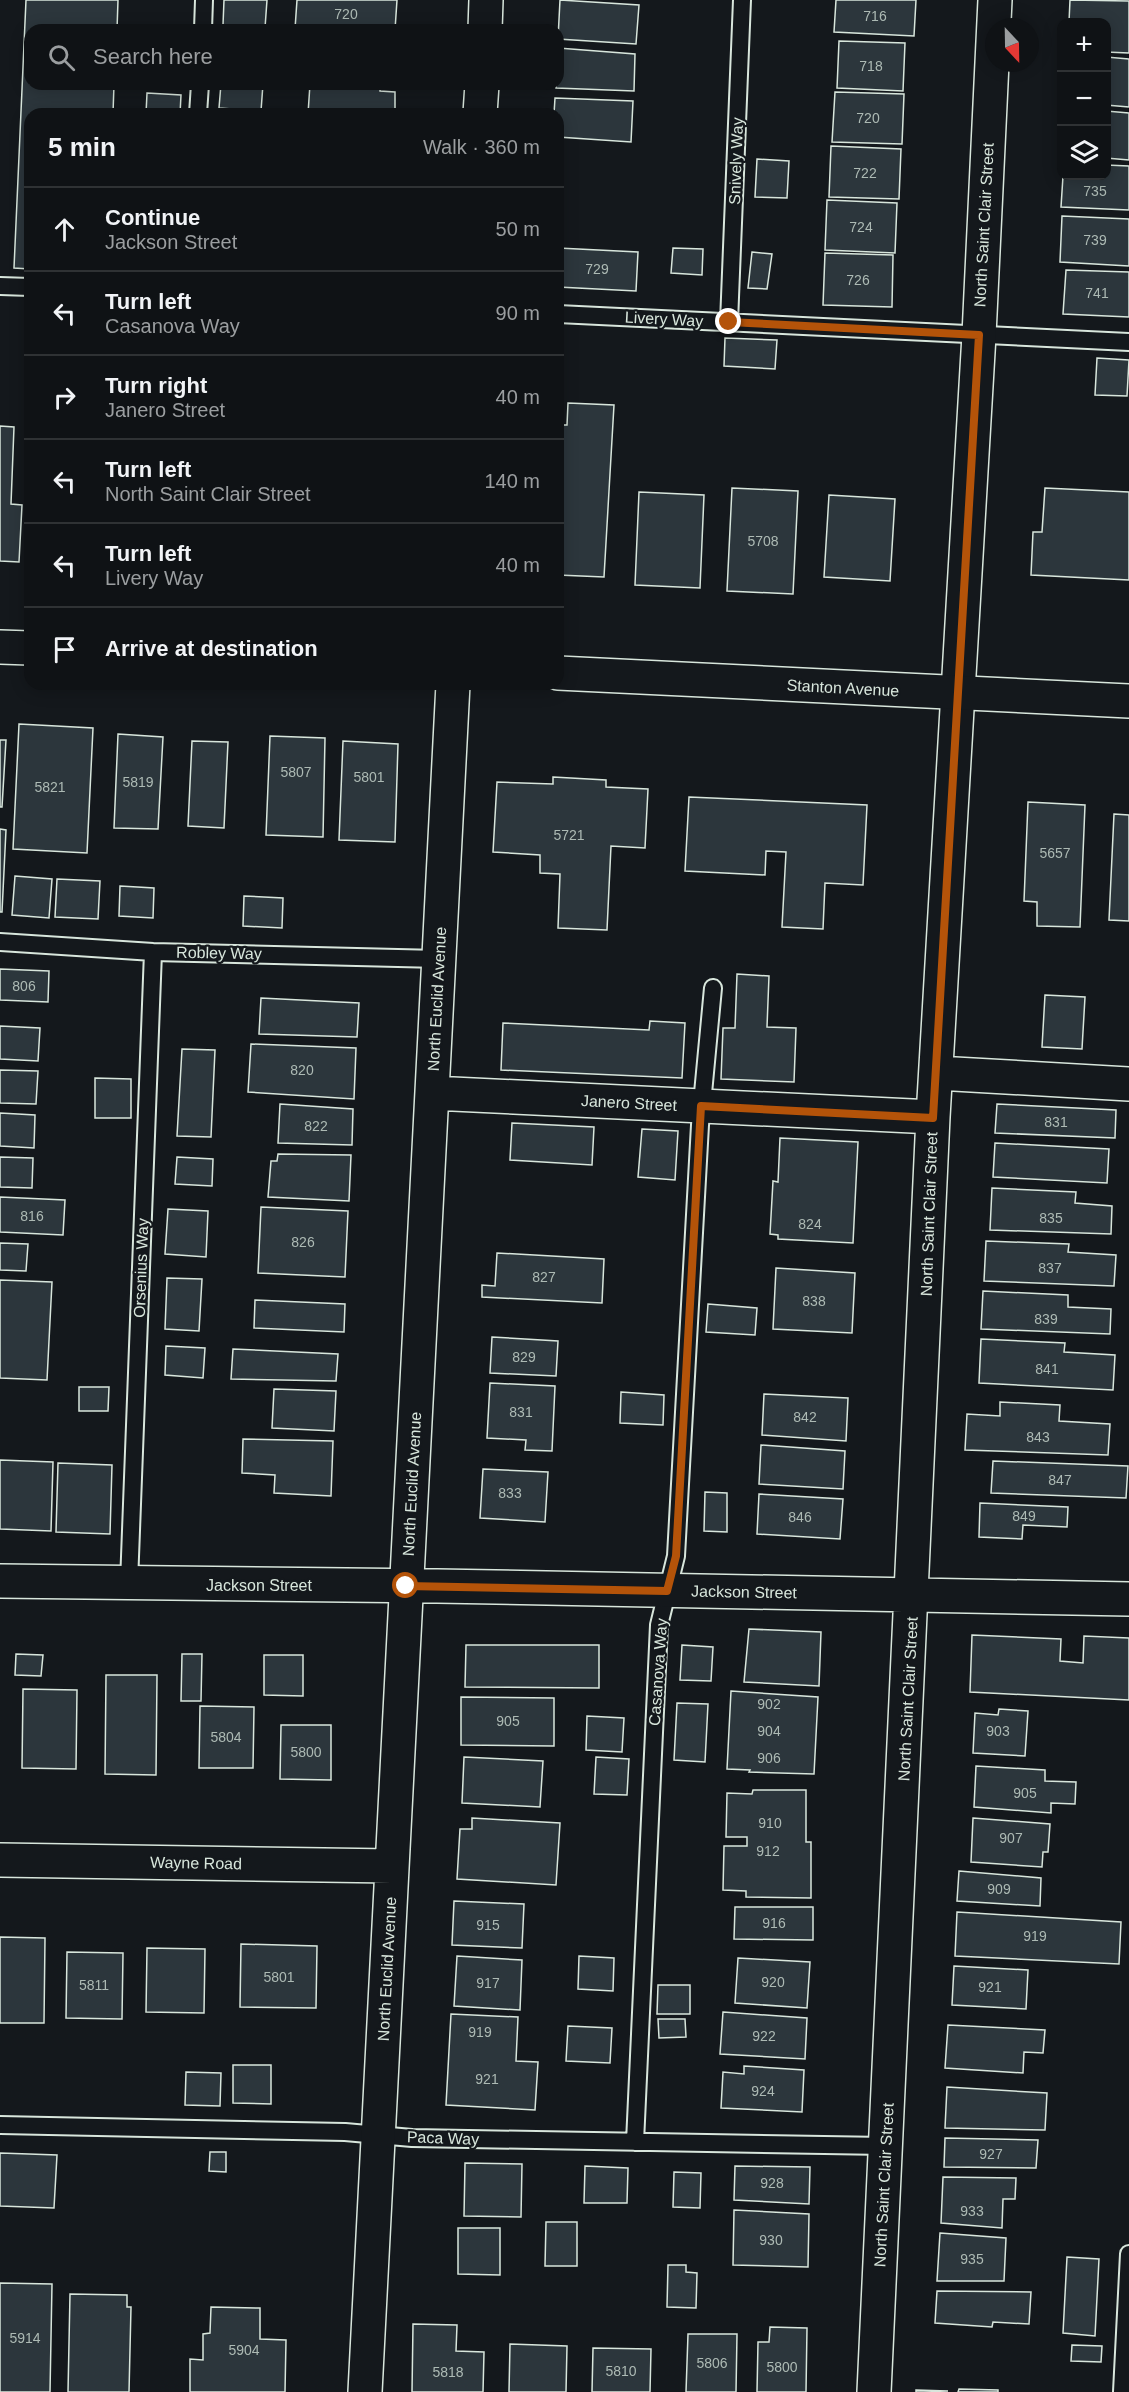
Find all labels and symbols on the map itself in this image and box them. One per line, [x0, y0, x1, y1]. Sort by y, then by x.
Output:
house number: 720 [334, 6, 358, 22]
house number: 716 [863, 8, 887, 24]
north arrow [985, 18, 1039, 72]
house number: 718 [859, 58, 883, 74]
house number: 720 [856, 110, 880, 126]
street label: Snively Way [726, 117, 746, 205]
street label: North Saint Clair Street [971, 142, 997, 308]
house number: 722 [853, 165, 877, 181]
house number: 735 [1083, 183, 1107, 199]
house number: 724 [849, 219, 873, 235]
house number: 739 [1083, 232, 1107, 248]
house number: 729 [585, 261, 609, 277]
house number: 726 [846, 272, 870, 288]
house number: 741 [1085, 285, 1109, 301]
street label: Livery Way [624, 308, 704, 330]
route end [715, 308, 741, 334]
house number: 5708 [747, 533, 779, 549]
street label: Stanton Avenue [786, 677, 900, 699]
house number: 5807 [280, 764, 312, 780]
house number: 5801 [353, 769, 385, 785]
house number: 5819 [122, 774, 154, 790]
house number: 5821 [34, 779, 66, 795]
house number: 5721 [553, 827, 585, 843]
house number: 5657 [1039, 845, 1071, 861]
street label: North Euclid Avenue [425, 926, 449, 1072]
street label: Robley Way [176, 944, 262, 962]
house number: 806 [12, 978, 36, 994]
house number: 820 [290, 1062, 314, 1078]
street label: Janero Street [581, 1092, 678, 1114]
house number: 831 [1044, 1114, 1068, 1130]
house number: 822 [304, 1118, 328, 1134]
street label: North Saint Clair Street [918, 1131, 940, 1297]
house number: 816 [20, 1208, 44, 1224]
house number: 835 [1039, 1210, 1063, 1226]
house number: 824 [798, 1216, 822, 1232]
street label: Orsenius Way [131, 1218, 151, 1318]
house number: 826 [291, 1234, 315, 1250]
house number: 837 [1038, 1260, 1062, 1276]
house number: 827 [532, 1269, 556, 1285]
house number: 838 [802, 1293, 826, 1309]
house number: 839 [1034, 1311, 1058, 1327]
house number: 829 [512, 1349, 536, 1365]
house number: 841 [1035, 1361, 1059, 1377]
house number: 831 [509, 1404, 533, 1420]
house number: 842 [793, 1409, 817, 1425]
street label: North Euclid Avenue [400, 1411, 424, 1557]
house number: 843 [1026, 1429, 1050, 1445]
house number: 847 [1048, 1472, 1072, 1488]
house number: 833 [498, 1485, 522, 1501]
house number: 849 [1012, 1508, 1036, 1524]
house number: 846 [788, 1509, 812, 1525]
route start [392, 1572, 418, 1598]
street label: Jackson Street [206, 1577, 312, 1594]
street label: Jackson Street [691, 1583, 798, 1601]
street label: North Saint Clair Street [895, 1616, 921, 1782]
street label: Casanova Way [646, 1618, 670, 1726]
house number: 902 [757, 1696, 781, 1712]
house number: 905 [496, 1713, 520, 1729]
house number: 904 [757, 1723, 781, 1739]
house number: 903 [986, 1723, 1010, 1739]
house number: 5804 [210, 1729, 242, 1745]
house number: 5800 [290, 1744, 322, 1760]
house number: 906 [757, 1750, 781, 1766]
house number: 905 [1013, 1785, 1037, 1801]
house number: 910 [758, 1815, 782, 1831]
house number: 907 [999, 1830, 1023, 1846]
house number: 912 [756, 1843, 780, 1859]
street label: Wayne Road [150, 1854, 242, 1872]
house number: 909 [987, 1881, 1011, 1897]
street label: North Euclid Avenue [375, 1896, 399, 2042]
house number: 916 [762, 1915, 786, 1931]
house number: 915 [476, 1917, 500, 1933]
house number: 919 [1023, 1928, 1047, 1944]
house number: 5801 [263, 1969, 295, 1985]
house number: 920 [761, 1974, 785, 1990]
house number: 917 [476, 1975, 500, 1991]
house number: 5811 [79, 1977, 109, 1993]
house number: 921 [978, 1979, 1002, 1995]
house number: 919 [468, 2024, 492, 2040]
house number: 922 [752, 2028, 776, 2044]
house number: 921 [475, 2071, 499, 2087]
house number: 924 [751, 2083, 775, 2099]
street label: North Saint Clair Street [871, 2102, 897, 2268]
street label: Paca Way [407, 2128, 479, 2148]
house number: 927 [979, 2146, 1003, 2162]
house number: 928 [760, 2175, 784, 2191]
house number: 933 [960, 2203, 984, 2219]
house number: 930 [759, 2232, 783, 2248]
house number: 935 [960, 2251, 984, 2267]
house number: 5914 [9, 2330, 41, 2346]
house number: 5904 [228, 2342, 260, 2358]
house number: 5806 [696, 2355, 728, 2371]
house number: 5800 [766, 2359, 798, 2375]
house number: 5810 [605, 2363, 637, 2379]
house number: 5818 [432, 2364, 464, 2380]

